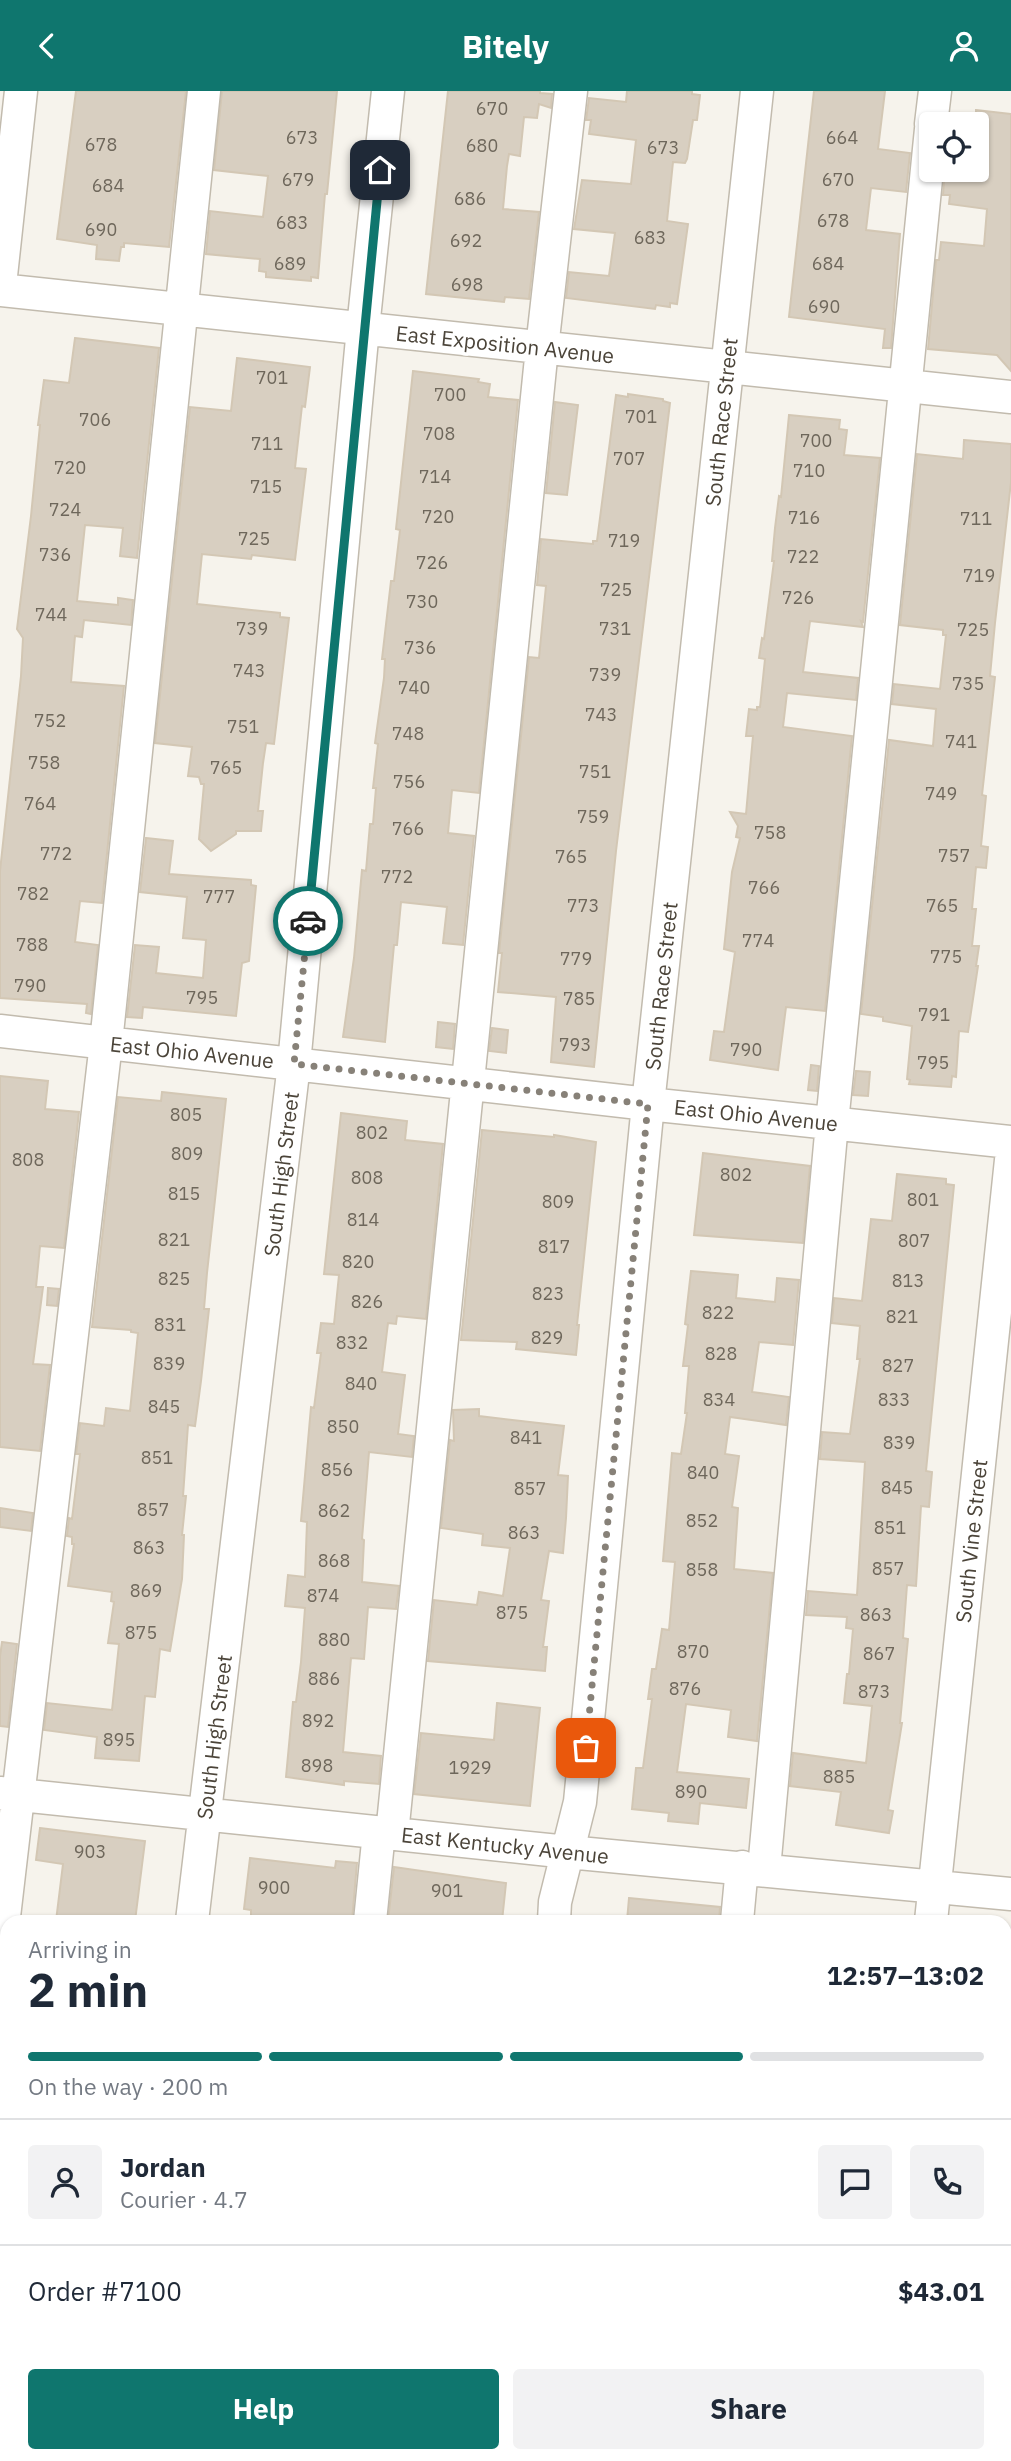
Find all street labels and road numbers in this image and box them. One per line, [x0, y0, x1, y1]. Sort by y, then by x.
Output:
street label: East Exposition Avenue [394, 319, 616, 369]
street label: South Race Street [698, 336, 744, 508]
street label: South Race Street [638, 900, 684, 1072]
street label: East Ohio Avenue [109, 1029, 275, 1075]
street label: South High Street [257, 1090, 305, 1258]
street label: East Ohio Avenue [673, 1092, 839, 1138]
street label: South Vine Street [948, 1458, 994, 1624]
street label: South High Street [190, 1653, 238, 1821]
street label: East Kentucky Avenue [400, 1820, 610, 1870]

